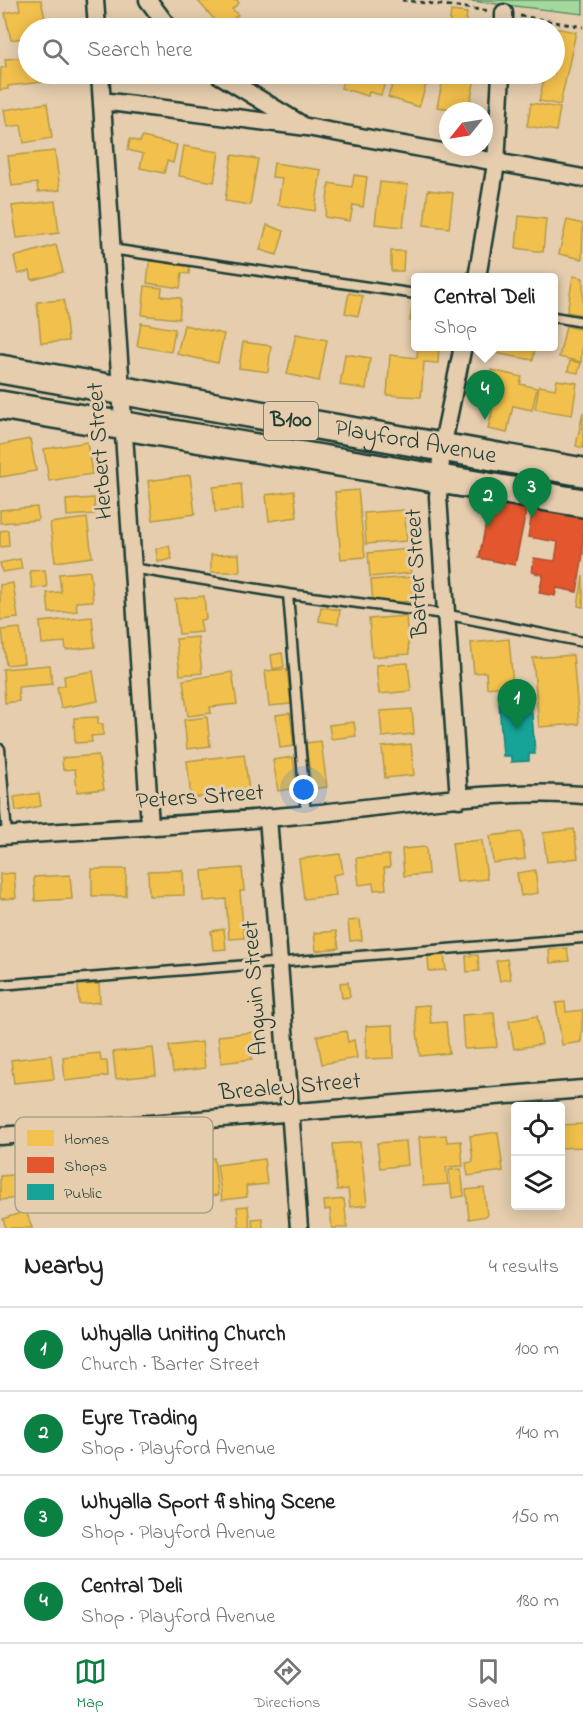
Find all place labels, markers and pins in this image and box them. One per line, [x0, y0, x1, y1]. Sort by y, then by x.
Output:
pin: 4 [466, 370, 504, 420]
pin: 3 [512, 468, 552, 518]
pin: 2 [468, 478, 508, 527]
pin: 1 [498, 680, 536, 729]

